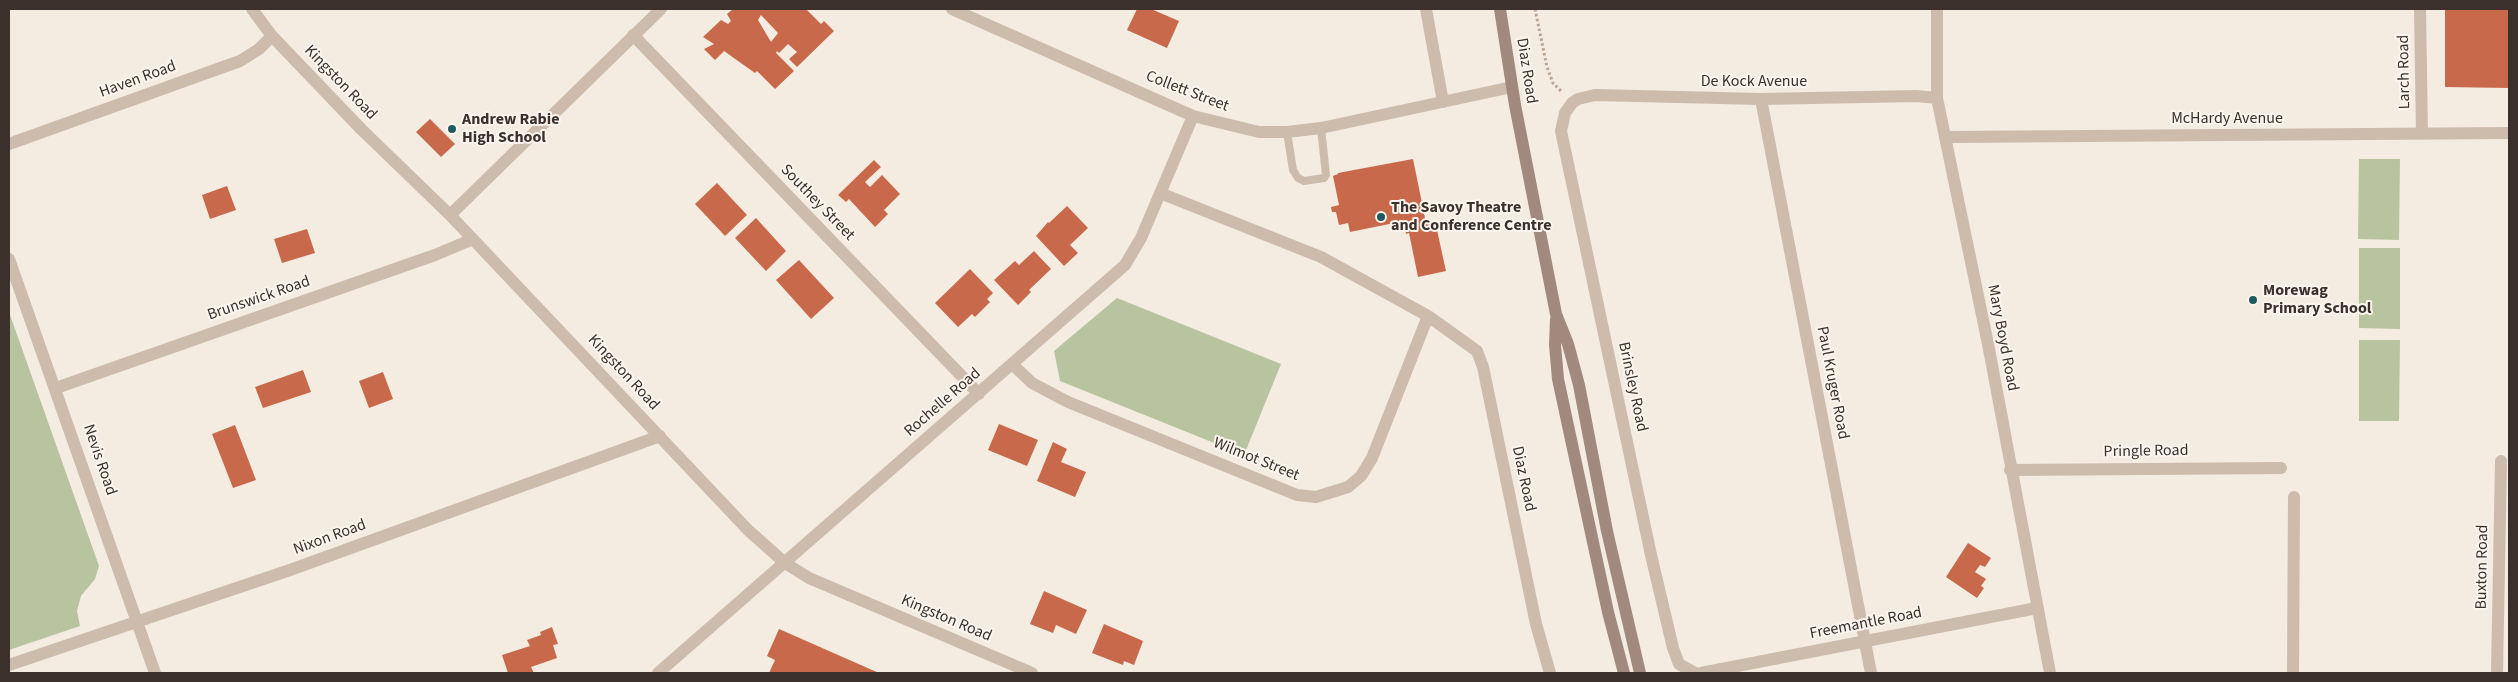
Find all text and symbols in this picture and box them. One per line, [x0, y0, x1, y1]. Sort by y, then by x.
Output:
street label: Larch Road [2395, 34, 2415, 110]
street label: Diaz Road [1511, 37, 1541, 105]
street label: Kingston Road [300, 42, 380, 124]
street label: Haven Road [97, 57, 179, 103]
street label: Collett Street [1143, 67, 1231, 117]
street label: De Kock Avenue [1701, 72, 1807, 92]
street label: McHardy Avenue [2171, 109, 2283, 129]
place label: Andrew Rabie High School [462, 110, 559, 148]
marker: Andrew Rabie High School [446, 123, 458, 135]
street label: Southey Street [776, 161, 858, 245]
place label: The Savoy Theatre and Conference Centre [1391, 198, 1551, 236]
marker: The Savoy Theatre and Conference Centre [1375, 211, 1387, 223]
street label: Brunswick Road [205, 272, 313, 326]
place label: Morewag Primary School [2263, 281, 2371, 319]
street label: Mary Boyd Road [1982, 283, 2022, 393]
marker: Morewag Primary School [2247, 294, 2259, 306]
street label: Paul Kruger Road [1812, 325, 1852, 441]
street label: Kingston Road [583, 331, 663, 415]
street label: Brinsley Road [1613, 340, 1651, 434]
street label: Rochelle Road [901, 365, 985, 441]
street label: Nevis Road [78, 422, 120, 498]
street label: Wilmot Street [1210, 434, 1302, 486]
street label: Pringle Road [2103, 442, 2189, 462]
street label: Diaz Road [1507, 445, 1539, 513]
street label: Nixon Road [291, 516, 369, 560]
street label: Buxton Road [2473, 524, 2493, 610]
street label: Kingston Road [898, 591, 994, 647]
street label: Freemantle Road [1808, 604, 1924, 644]

